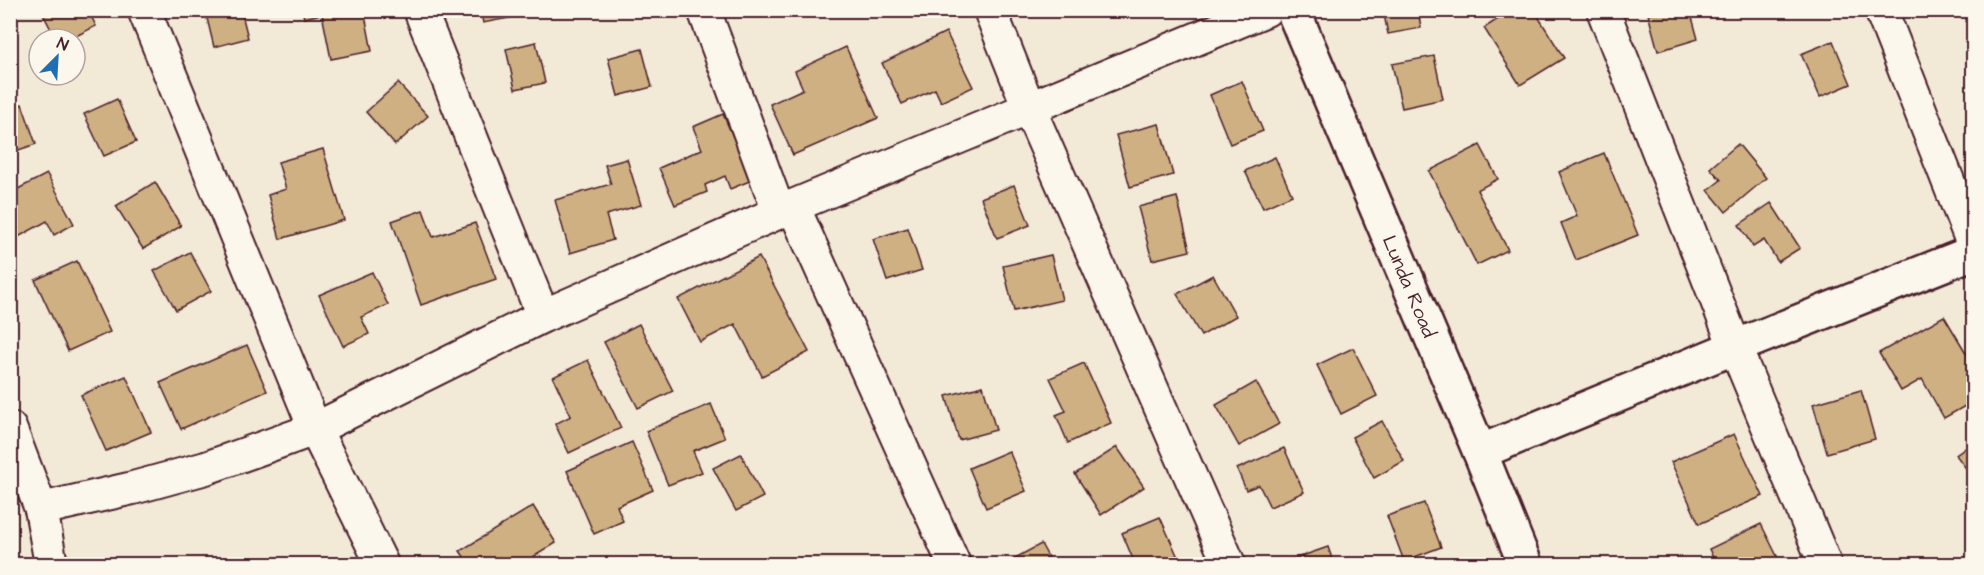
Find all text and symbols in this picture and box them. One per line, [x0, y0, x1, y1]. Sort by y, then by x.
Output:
north arrow [27, 27, 87, 87]
text: N [54, 32, 72, 56]
street label: Lunda Road [1375, 231, 1443, 342]

